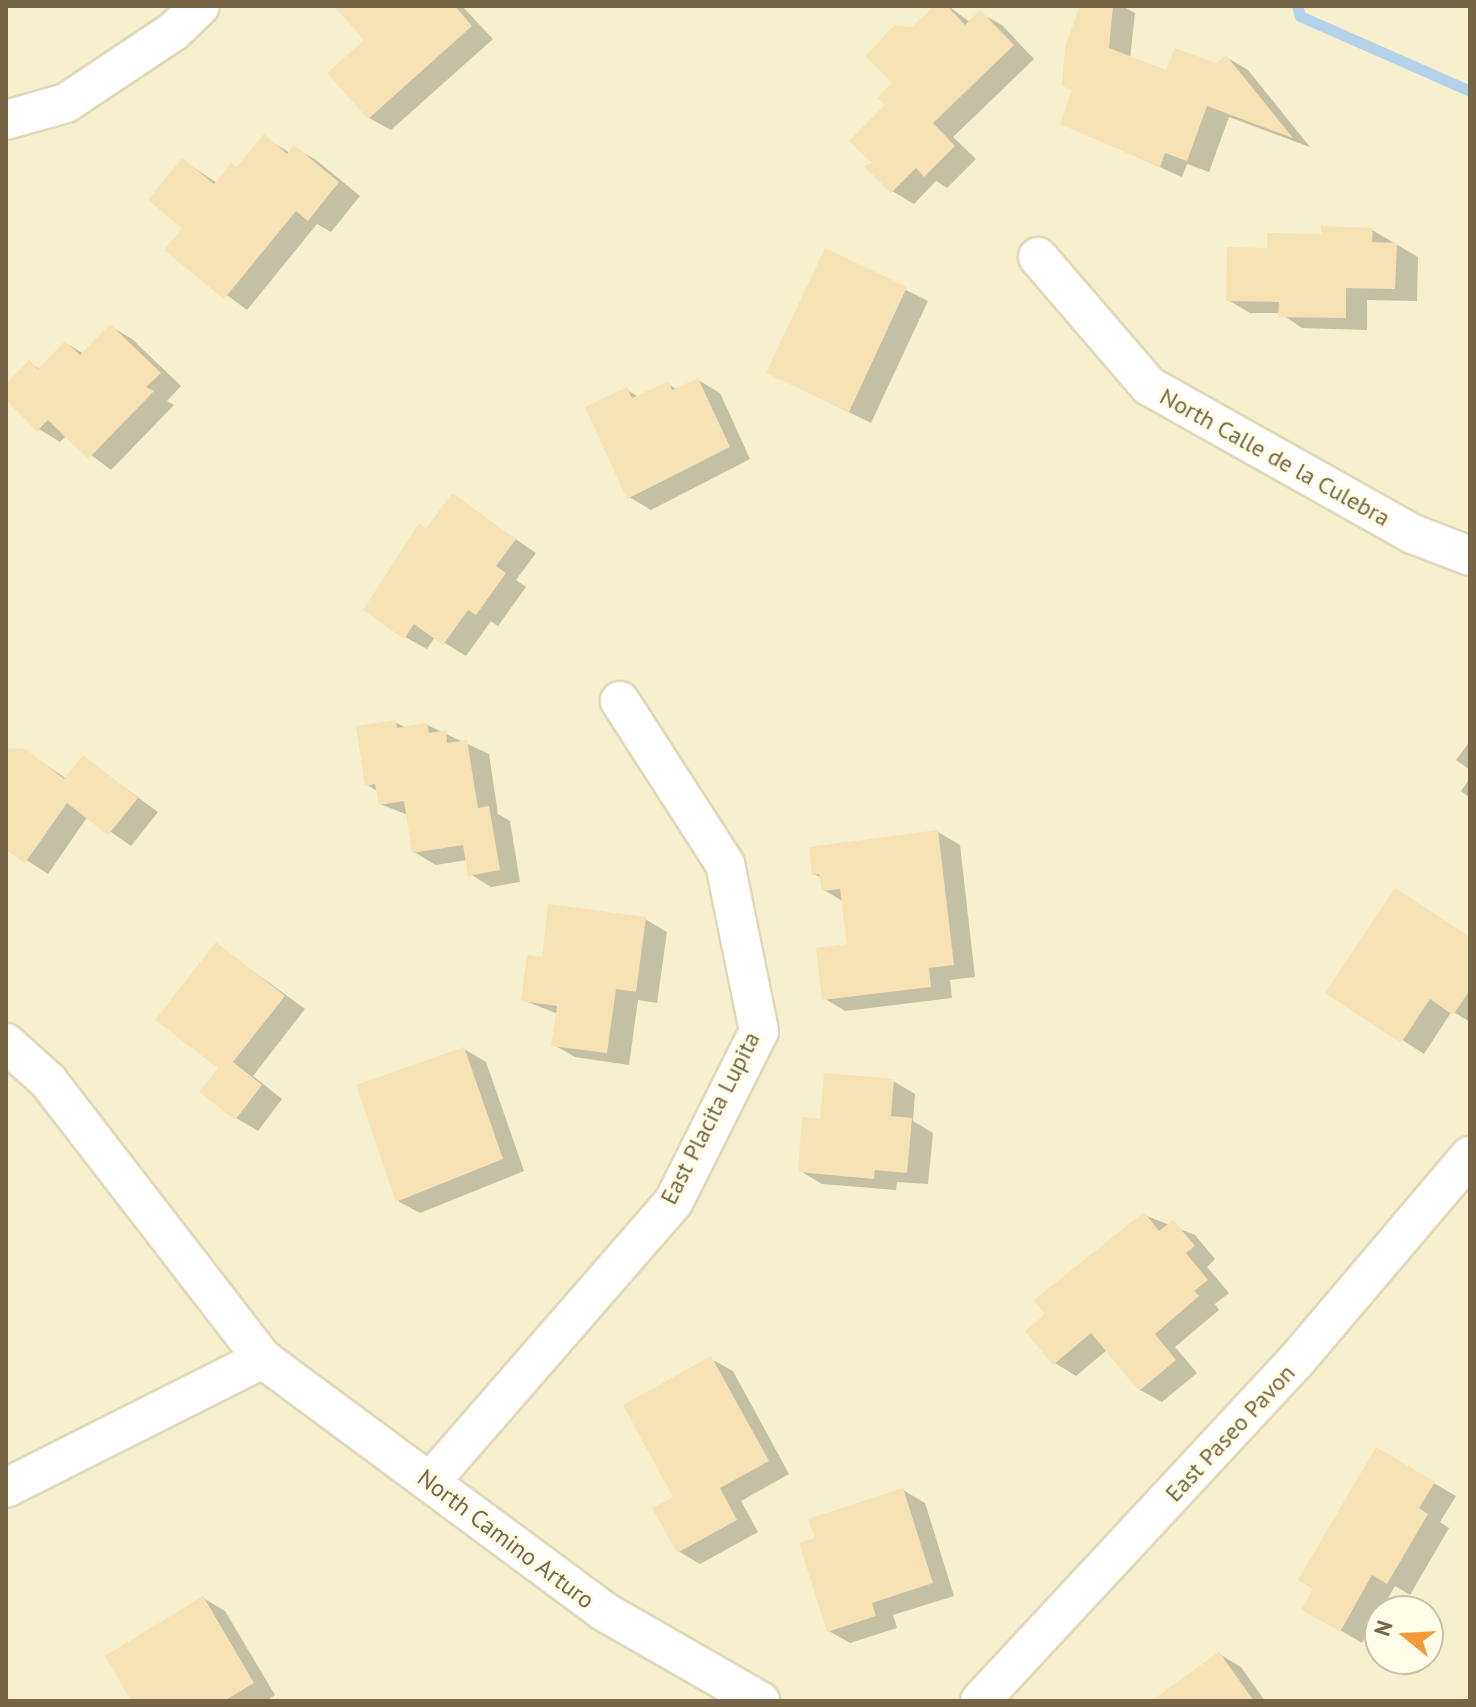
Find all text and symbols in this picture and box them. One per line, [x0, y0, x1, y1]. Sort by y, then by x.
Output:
street label: North Calle de la Culebra [1155, 382, 1395, 532]
street label: East Placita Lupita [654, 1027, 766, 1209]
street label: East Paseo Pavon [1159, 1358, 1301, 1508]
street label: North Camino Arturo [412, 1463, 600, 1615]
north arrow [1364, 1595, 1444, 1675]
text: N [1368, 1617, 1399, 1639]

